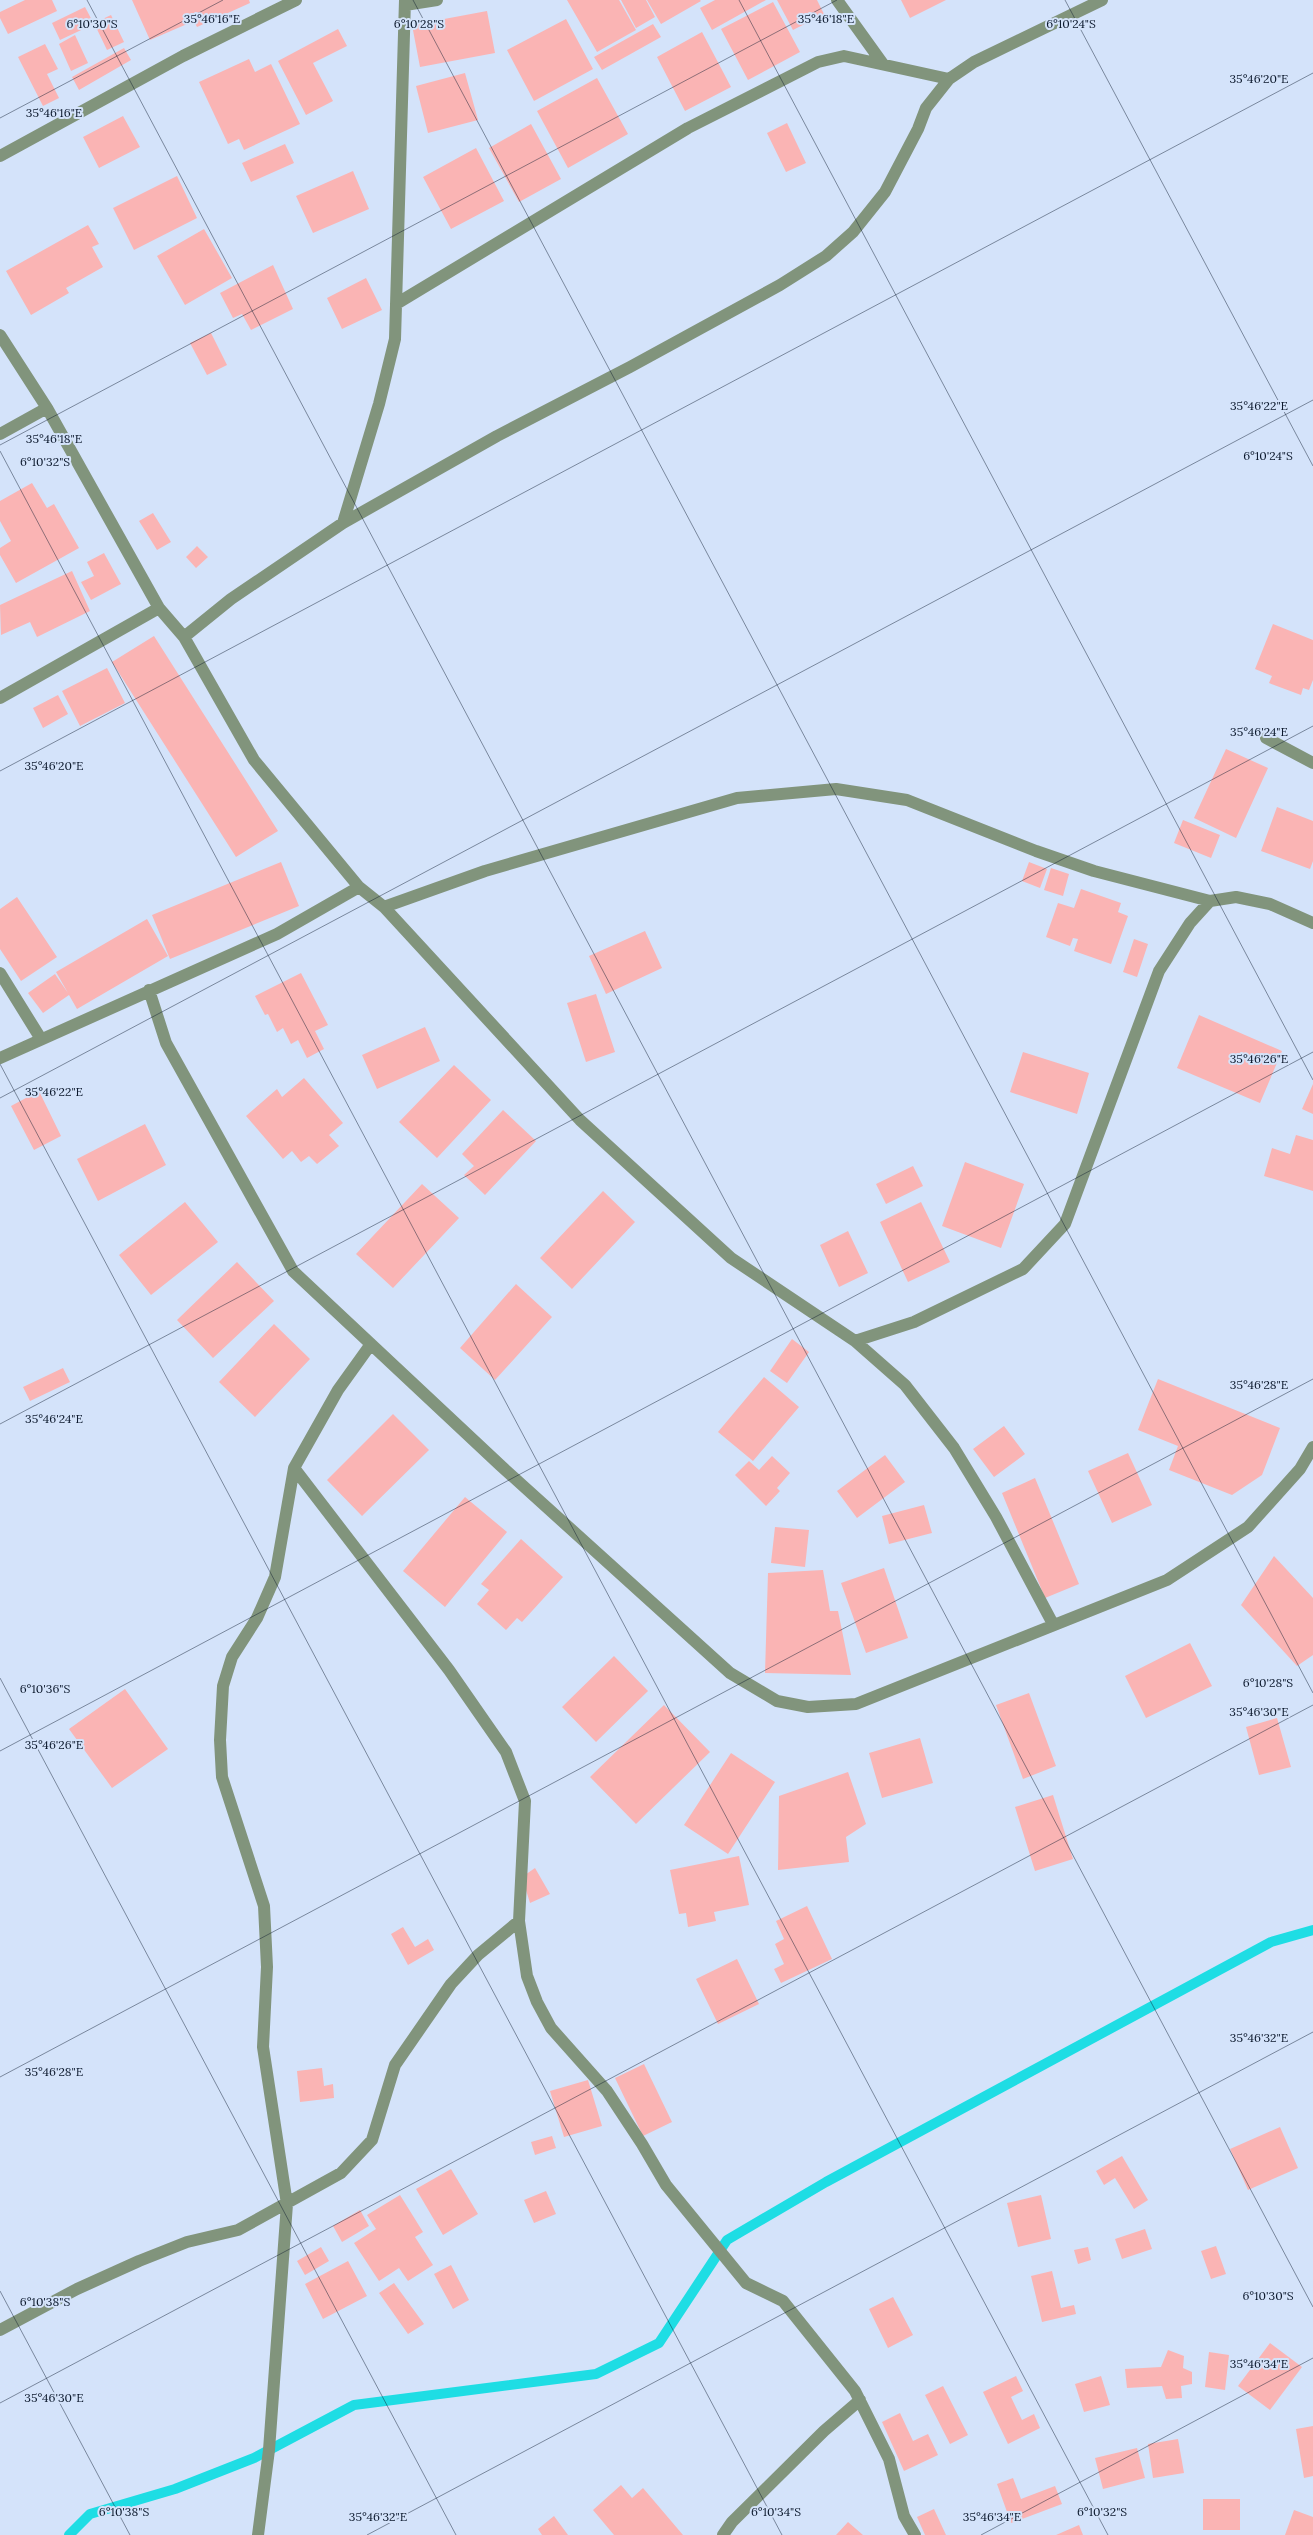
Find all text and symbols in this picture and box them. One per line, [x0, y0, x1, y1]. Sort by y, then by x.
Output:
text: 35°46'16"E [184, 11, 240, 26]
text: 35°46'18"E [798, 11, 854, 26]
text: 6°10'30"S [66, 16, 118, 31]
text: 6°10'28"S [394, 16, 444, 31]
text: 6°10'24"S [1046, 16, 1096, 31]
text: 35°46'20"E [1229, 71, 1289, 86]
text: 35°46'16"E [26, 105, 82, 120]
text: 35°46'22"E [1230, 398, 1288, 413]
text: 35°46'18"E [26, 431, 82, 446]
text: 6°10'24"S [1243, 448, 1293, 463]
text: 6°10'32"S [20, 454, 70, 469]
text: 35°46'24"E [1230, 724, 1288, 739]
text: 35°46'20"E [24, 758, 84, 773]
text: 35°46'26"E [1230, 1051, 1288, 1066]
text: 35°46'22"E [25, 1084, 83, 1099]
text: 35°46'28"E [1230, 1377, 1288, 1392]
text: 35°46'24"E [25, 1411, 83, 1426]
text: 6°10'28"S [1243, 1675, 1293, 1690]
text: 6°10'36"S [20, 1681, 71, 1696]
text: 35°46'30"E [1229, 1704, 1289, 1719]
text: 35°46'26"E [25, 1737, 83, 1752]
text: 35°46'32"E [1230, 2030, 1288, 2045]
text: 35°46'28"E [25, 2064, 83, 2079]
text: 6°10'30"S [1242, 2288, 1294, 2303]
text: 6°10'38"S [20, 2294, 70, 2309]
text: 35°46'34"E [1230, 2356, 1288, 2371]
text: 35°46'30"E [24, 2390, 84, 2405]
text: 6°10'38"S [99, 2504, 149, 2519]
text: 6°10'34"S [751, 2504, 801, 2519]
text: 6°10'32"S [1077, 2504, 1127, 2519]
text: 35°46'32"E [349, 2509, 407, 2524]
text: 35°46'34"E [963, 2509, 1021, 2524]

